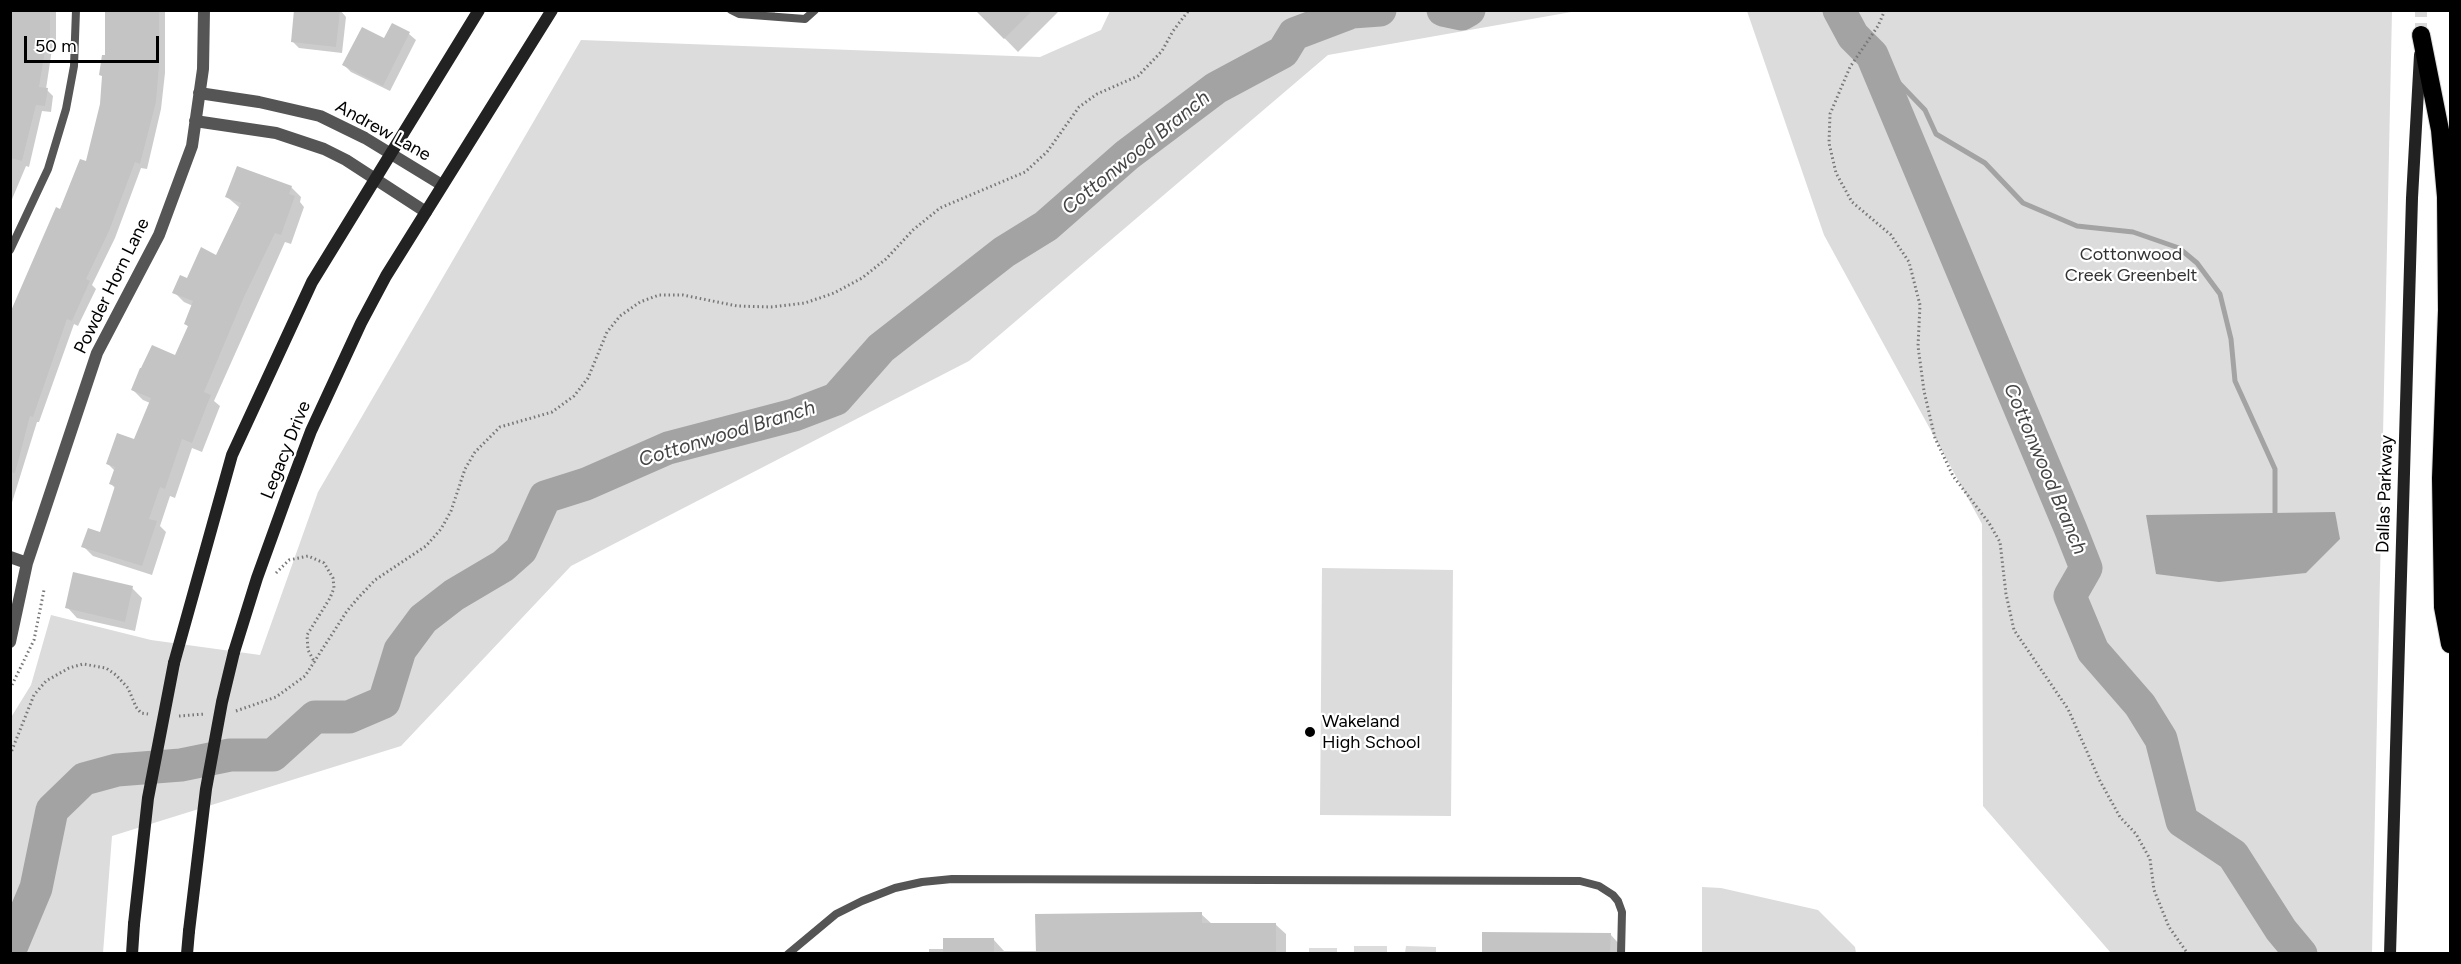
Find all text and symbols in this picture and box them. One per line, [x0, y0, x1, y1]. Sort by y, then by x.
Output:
scale bar [27, 24, 162, 62]
text: 50 m [35, 35, 77, 57]
water label: Cottonwood Branch [1057, 86, 1215, 220]
street label: Andrew Lane [332, 96, 434, 166]
street label: Powder Horn Lane [70, 215, 154, 357]
park label: Cottonwood Creek Greenbelt [2065, 244, 2197, 286]
water label: Cottonwood Branch [1998, 380, 2092, 558]
water label: Cottonwood Branch [636, 396, 818, 472]
street label: Legacy Drive [257, 398, 315, 502]
street label: Dallas Parkway [2372, 435, 2398, 553]
place label: Wakeland High School [1322, 711, 1420, 754]
marker: Wakeland High School [1303, 725, 1317, 739]

